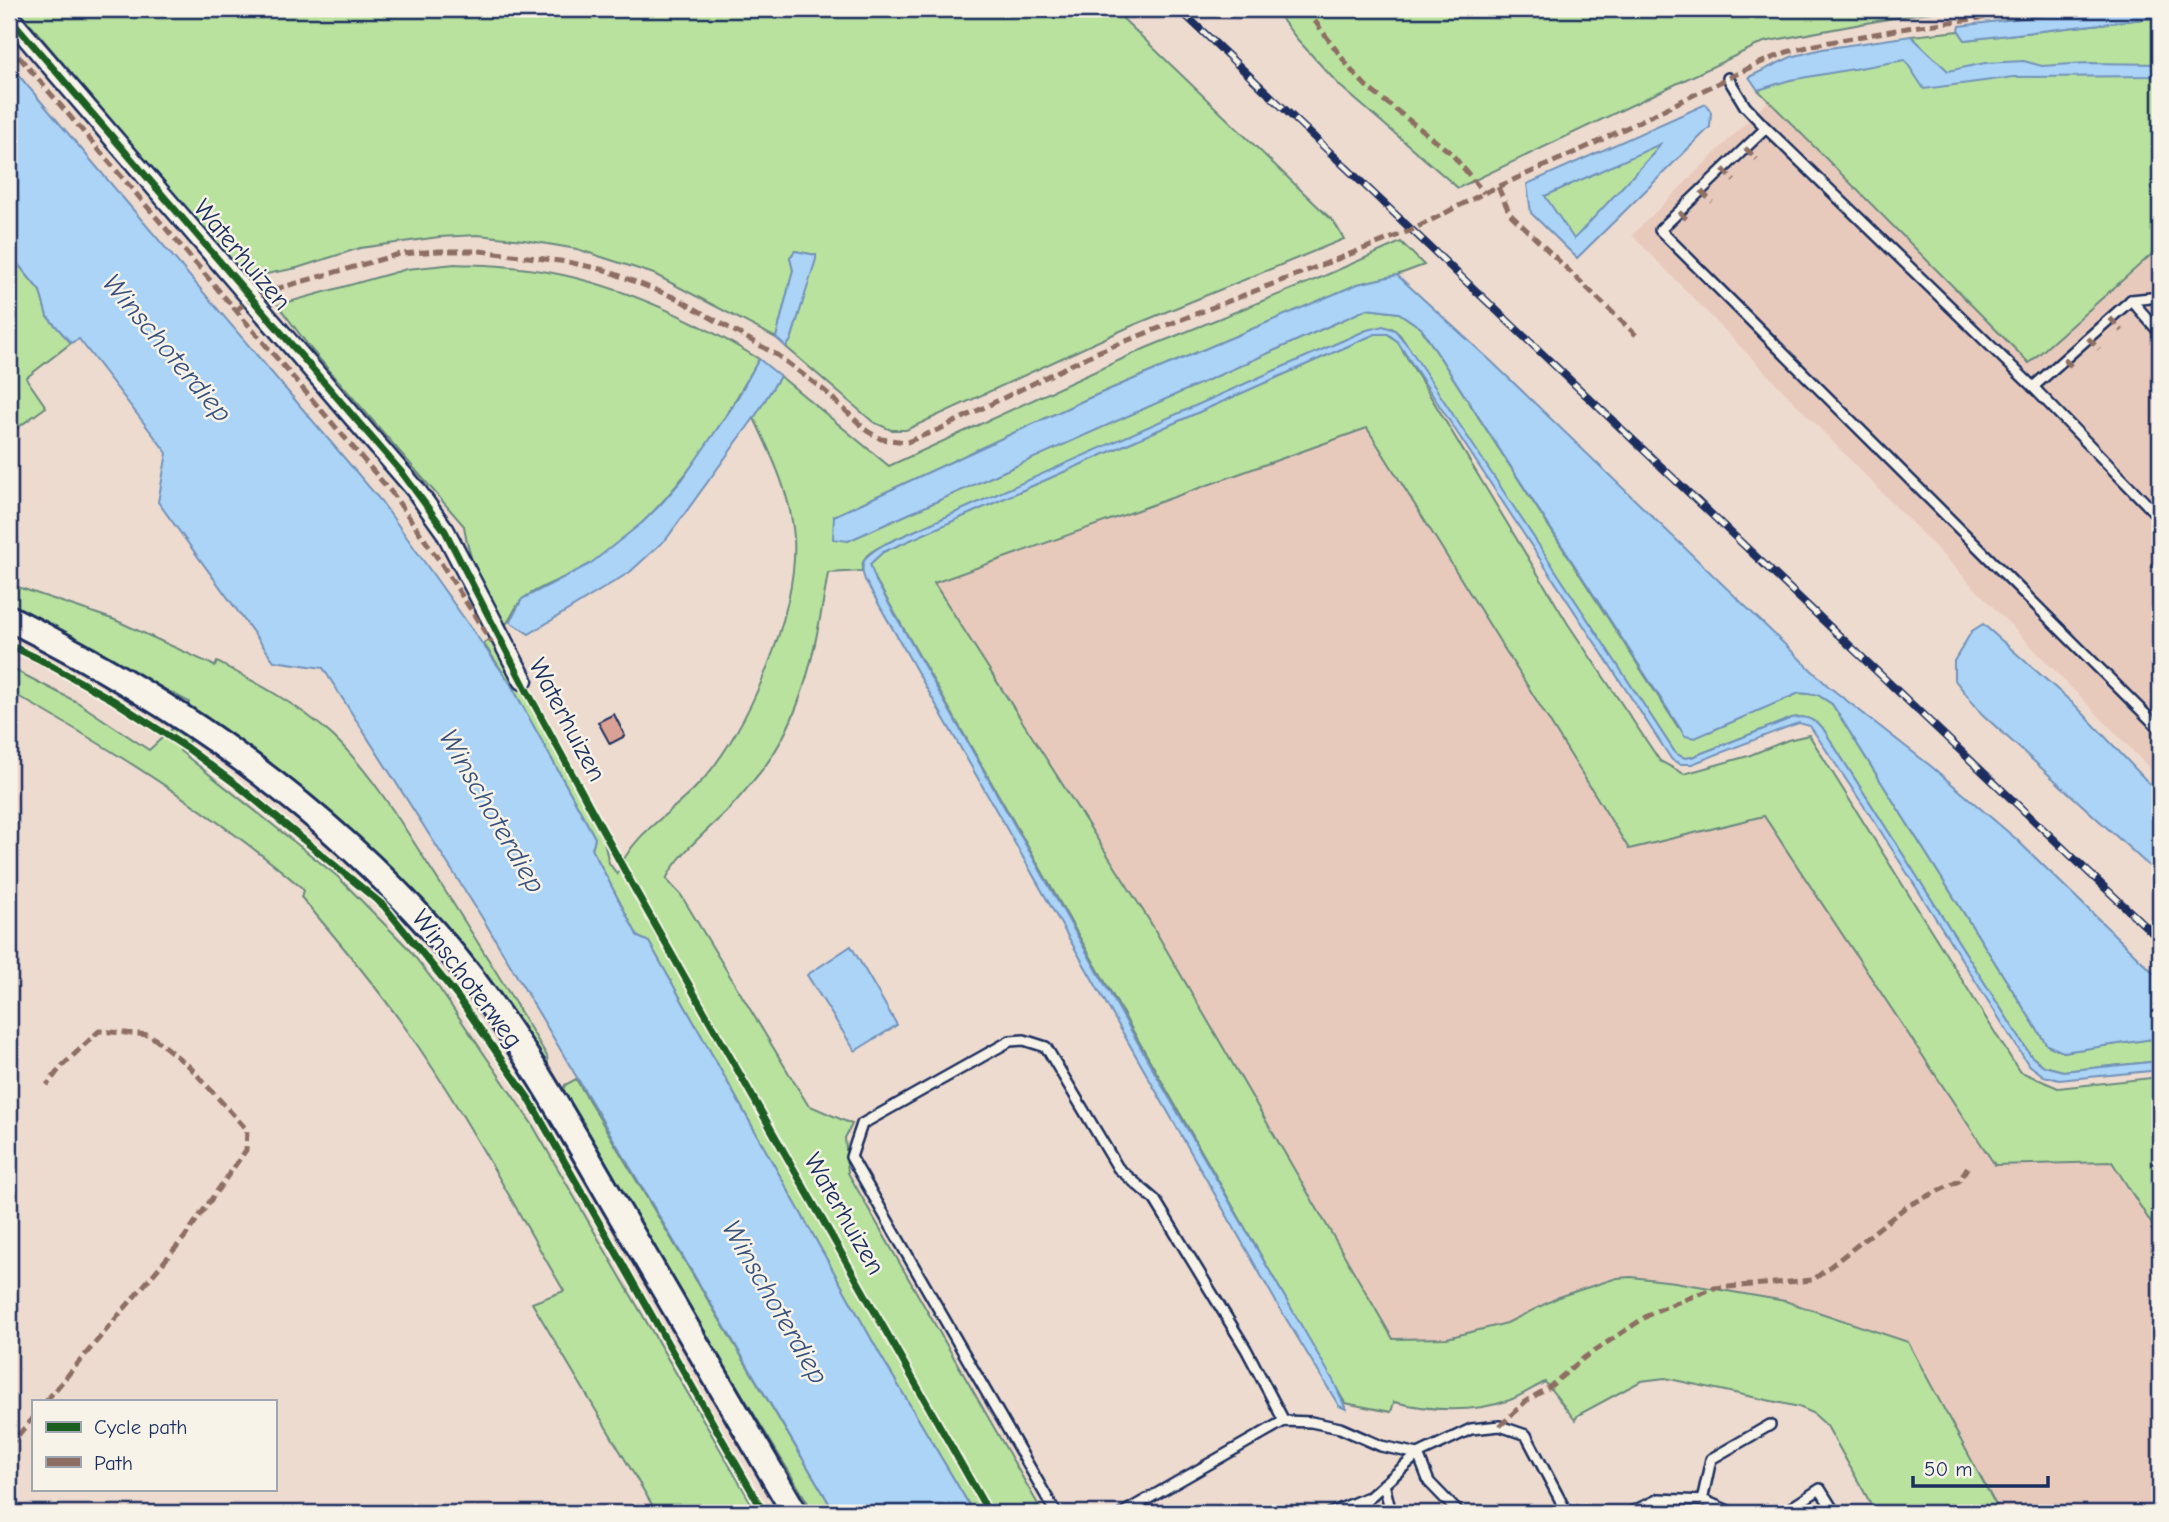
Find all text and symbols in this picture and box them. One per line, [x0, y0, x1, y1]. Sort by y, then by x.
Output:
street label: Waterhuizen [187, 193, 297, 317]
water label: Winschoterdiep [96, 267, 238, 429]
street label: Waterhuizen [522, 653, 612, 787]
water label: Winschoterdiep [432, 723, 552, 899]
street label: Winschoterweg [405, 904, 529, 1054]
street label: Waterhuizen [797, 1148, 891, 1280]
water label: Winschoterdiep [715, 1214, 835, 1390]
legend [32, 1400, 276, 1490]
text: Cycle path [94, 1415, 187, 1439]
scale bar [1913, 1445, 2048, 1489]
text: Path [94, 1451, 133, 1475]
text: 50 m [1924, 1457, 1973, 1481]

